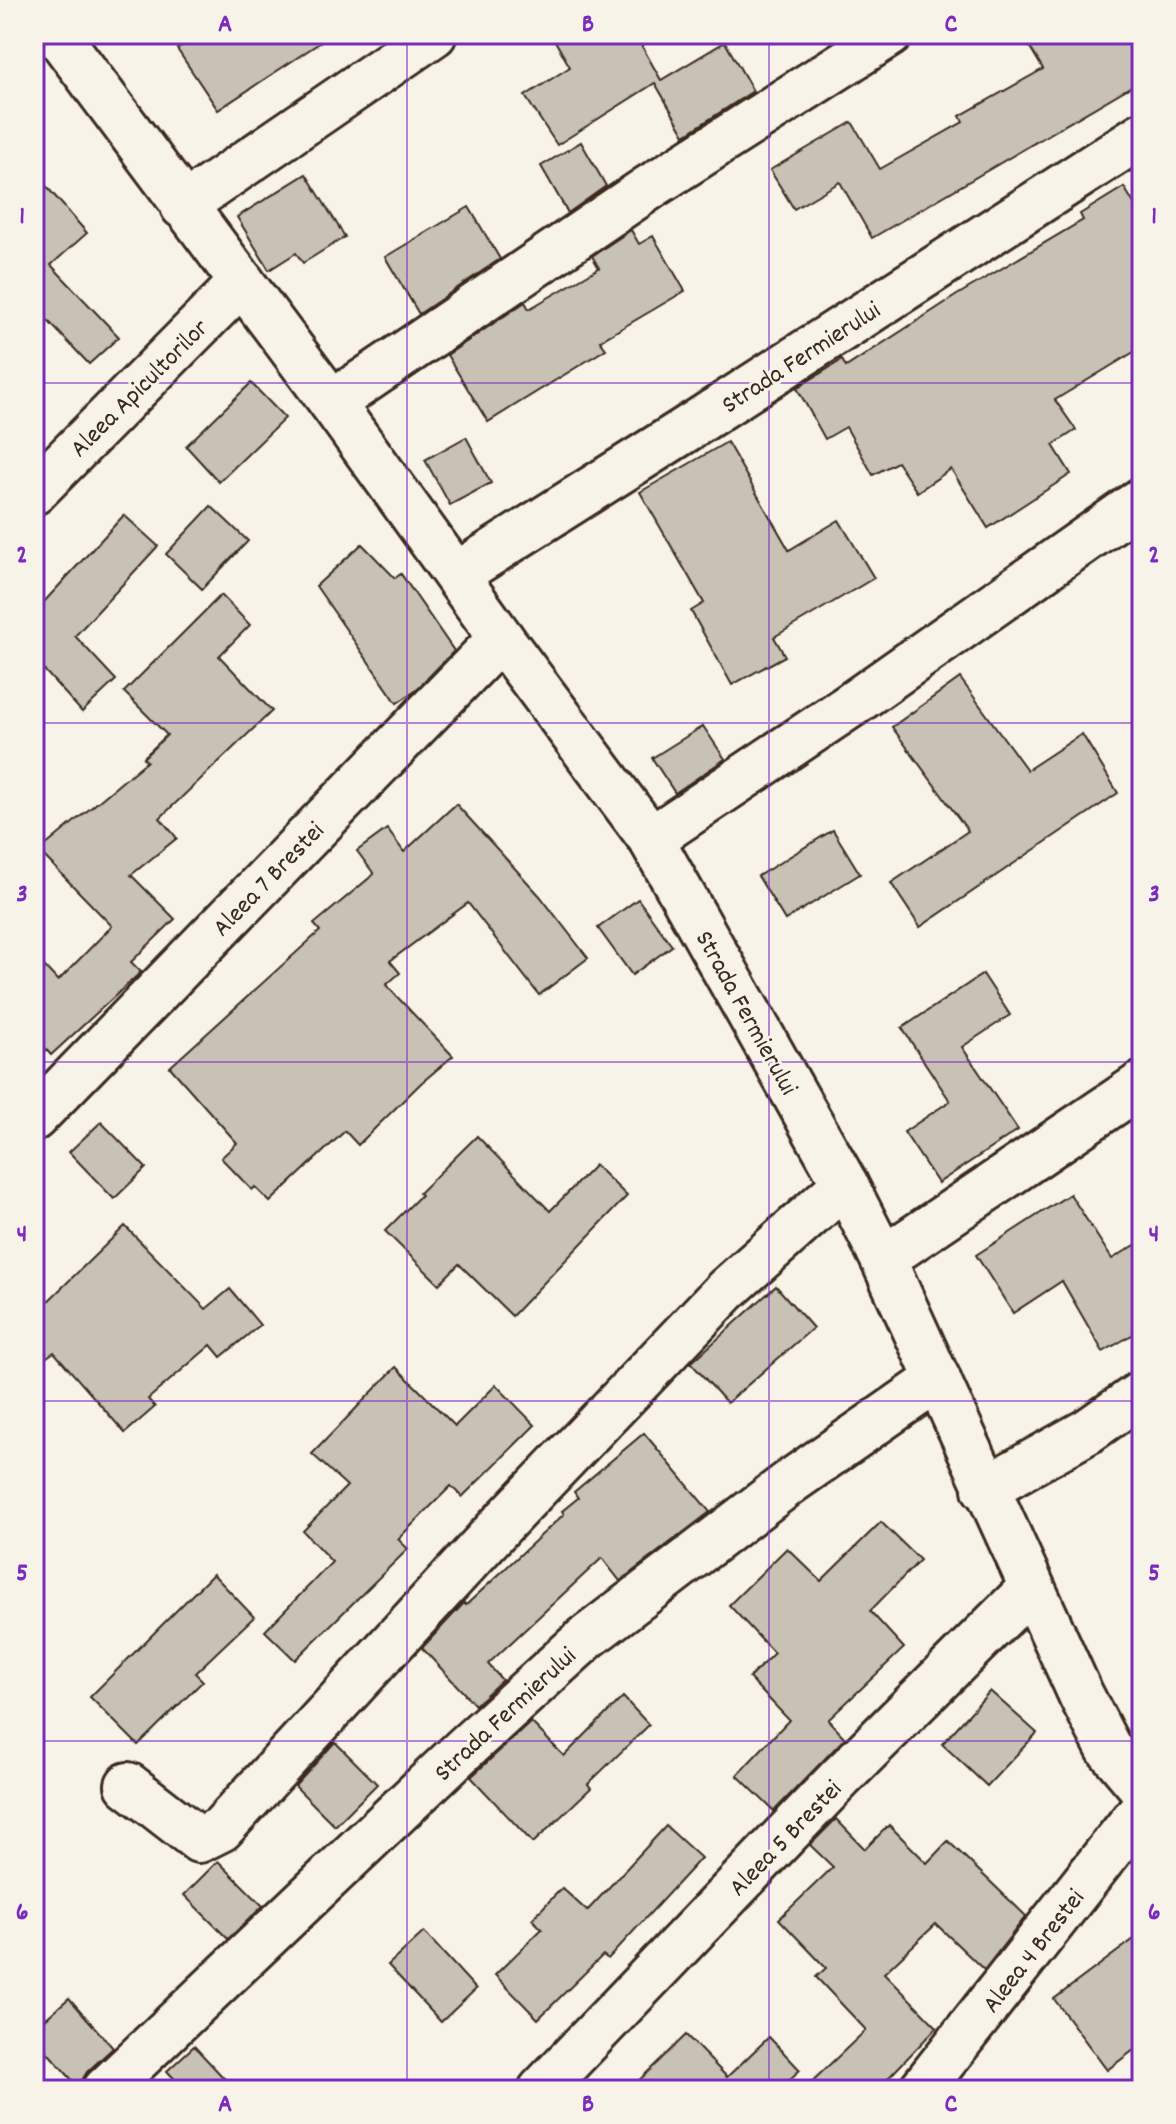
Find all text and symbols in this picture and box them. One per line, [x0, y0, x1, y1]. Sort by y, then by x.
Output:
text: A [218, 7, 232, 44]
text: B [582, 7, 594, 44]
text: C [945, 7, 958, 44]
text: 1 [19, 199, 25, 236]
text: 1 [1151, 199, 1157, 236]
street label: Strada Fermierului [715, 293, 889, 424]
street label: Aleea Apicultorilor [63, 311, 219, 467]
text: 2 [16, 538, 28, 575]
text: 2 [1148, 538, 1160, 575]
street label: Aleea 7 Brestei [205, 814, 334, 946]
text: 3 [16, 877, 28, 914]
text: 3 [1148, 877, 1160, 914]
street label: Strada Fermierului [684, 925, 806, 1103]
text: 4 [17, 1217, 27, 1254]
text: 4 [1149, 1217, 1159, 1254]
text: 5 [16, 1556, 28, 1593]
text: 5 [1148, 1556, 1160, 1593]
street label: Strada Fermierului [427, 1639, 586, 1791]
street label: Aleea 5 Brestei [721, 1773, 852, 1906]
street label: Aleea 4 Brestei [975, 1882, 1095, 2022]
text: 6 [16, 1895, 28, 1932]
text: 6 [1148, 1895, 1160, 1932]
text: A [218, 2087, 232, 2124]
text: B [582, 2087, 594, 2124]
text: C [945, 2087, 958, 2124]

